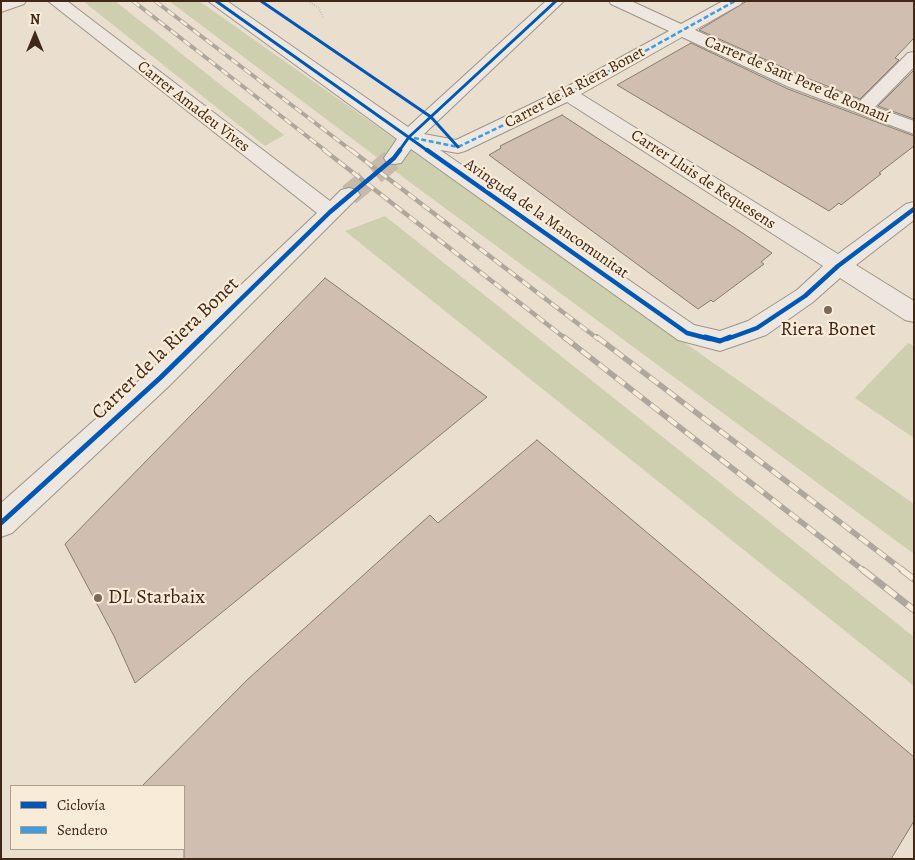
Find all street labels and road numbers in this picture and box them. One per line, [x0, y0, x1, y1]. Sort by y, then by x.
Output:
street label: Carrer de Sant Pere de Romaní [701, 32, 893, 128]
street label: Carrer de la Riera Bonet [502, 43, 648, 133]
street label: Carrer Amadeu Vives [133, 57, 253, 157]
street label: Carrer Lluis de Requesens [627, 126, 779, 234]
street label: Avinguda de la Mancomunitat [460, 155, 632, 283]
street label: Carrer de la Riera Bonet [88, 273, 244, 425]

